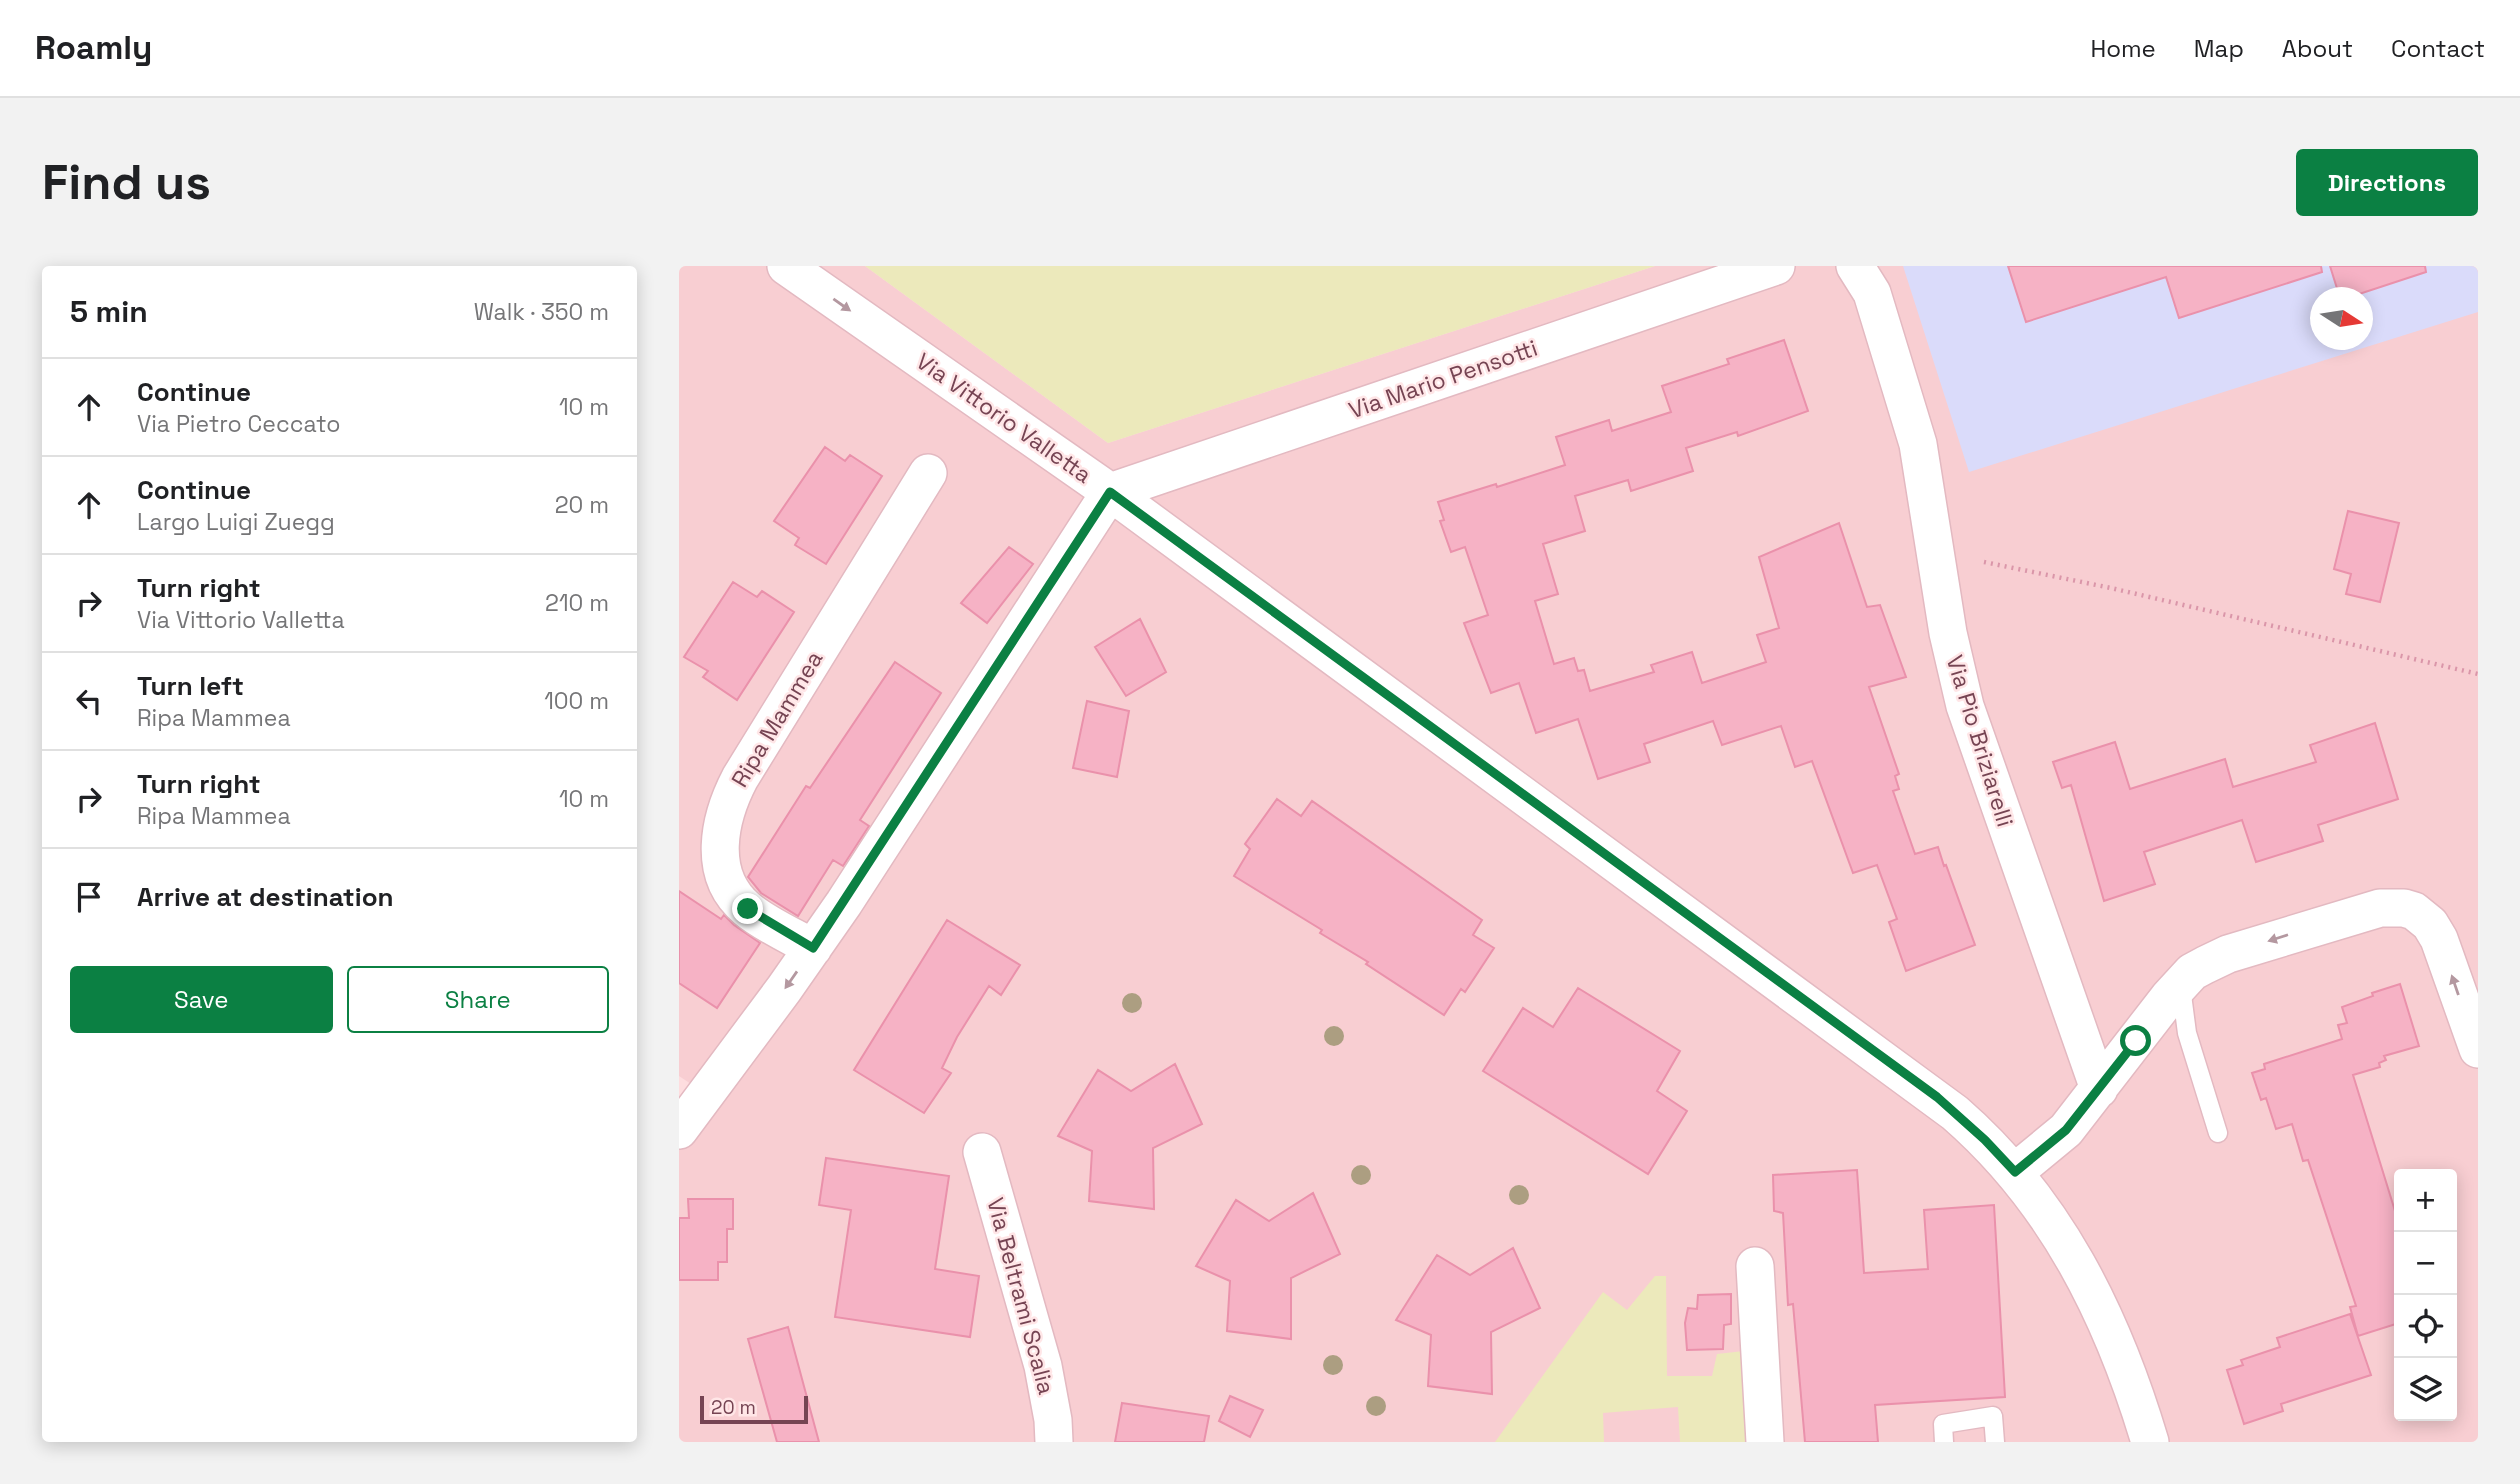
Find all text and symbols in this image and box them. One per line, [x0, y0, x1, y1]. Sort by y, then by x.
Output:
text: Roamly [35, 27, 152, 69]
text: Home [2090, 33, 2156, 64]
text: Map [2194, 33, 2244, 64]
text: About [2282, 33, 2353, 64]
text: Contact [2391, 33, 2485, 64]
button: Directions [2296, 149, 2478, 216]
text: Find us [42, 151, 211, 213]
north arrow [2310, 287, 2373, 350]
text: 5 min [70, 292, 148, 331]
text: Walk · 350 m [474, 297, 609, 327]
one-way arrow [833, 298, 851, 312]
street label: Via Mario Pensotti [1345, 333, 1541, 425]
street label: Via Vittorio Valletta [910, 346, 1098, 490]
text: Continue [137, 375, 251, 409]
icon: ahead [70, 388, 108, 426]
text: 10 m [559, 392, 609, 422]
text: Via Pietro Ceccato [137, 409, 340, 439]
text: Continue [137, 473, 251, 507]
icon: ahead [70, 486, 108, 524]
text: 20 m [555, 490, 609, 520]
text: Largo Luigi Zuegg [137, 507, 335, 537]
text: Turn right [137, 571, 261, 605]
icon: right [70, 584, 108, 622]
text: 210 m [545, 588, 609, 618]
text: Via Vittorio Valletta [137, 605, 345, 635]
street label: Ripa Mammea [725, 645, 829, 793]
street label: Via Pio Briziarelli [1940, 652, 2020, 830]
text: Turn left [137, 669, 244, 703]
icon: left [70, 682, 108, 720]
text: 100 m [544, 686, 609, 716]
text: Ripa Mammea [137, 703, 291, 733]
text: Turn right [137, 767, 261, 801]
icon: right [70, 780, 108, 818]
text: 10 m [559, 784, 609, 814]
text: Ripa Mammea [137, 801, 291, 831]
icon: arrive [70, 878, 108, 916]
text: Arrive at destination [137, 880, 394, 914]
route end [732, 893, 763, 924]
one-way arrow [2268, 934, 2289, 944]
button: Save [70, 966, 333, 1033]
button: Share [347, 966, 609, 1033]
one-way arrow [784, 971, 798, 989]
one-way arrow [2449, 974, 2460, 995]
route start [2120, 1025, 2151, 1056]
map controls [2394, 1169, 2457, 1421]
button: + [2394, 1169, 2457, 1232]
street label: Via Beltrami Scalia [980, 1194, 1062, 1398]
button: − [2394, 1232, 2457, 1295]
button: locate [2394, 1295, 2457, 1358]
button: layers [2394, 1358, 2457, 1421]
scale bar [700, 1393, 809, 1425]
text: 20 m [711, 1395, 756, 1420]

